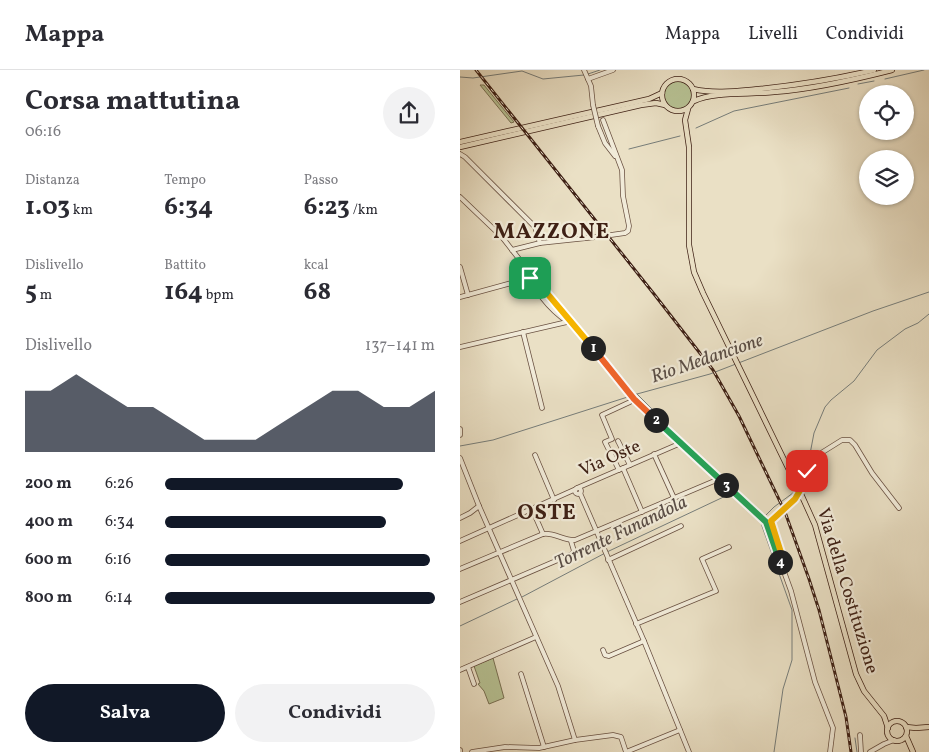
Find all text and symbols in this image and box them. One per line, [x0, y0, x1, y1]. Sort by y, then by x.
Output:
text: Mappa [25, 18, 104, 52]
text: Mappa [665, 22, 720, 47]
text: Livelli [748, 22, 798, 47]
text: Condividi [826, 22, 904, 47]
text: Corsa mattutina [25, 82, 240, 121]
map controls [859, 85, 914, 205]
button: locate [859, 85, 914, 140]
button: share [383, 87, 435, 139]
text: 06:16 [25, 121, 61, 143]
button: layers [859, 150, 914, 205]
text: Distanza [25, 171, 80, 190]
text: Tempo [164, 171, 206, 190]
text: Passo [304, 171, 338, 190]
text: 1.03 [25, 190, 70, 225]
text: 6:34 [164, 190, 213, 225]
text: 6:23 [304, 190, 350, 225]
text: km [70, 201, 93, 220]
text: /km [350, 201, 378, 220]
district label: MAZZONE [494, 217, 610, 248]
text: Dislivello [25, 256, 84, 275]
text: Battito [164, 256, 206, 275]
text: kcal [304, 256, 329, 275]
pin [509, 257, 551, 299]
icon: arrive [516, 264, 544, 292]
text: 5 [25, 275, 37, 310]
text: 164 [164, 275, 203, 310]
text: 68 [304, 275, 331, 310]
text: m [37, 286, 52, 305]
text: bpm [203, 286, 234, 305]
water label: Rio Medancione [647, 328, 767, 390]
text: Dislivello [25, 335, 92, 357]
text: 137–141 m [365, 335, 435, 357]
pin: 1 [580, 336, 606, 360]
text: 1 [591, 339, 596, 358]
pin: 2 [644, 408, 668, 432]
text: 2 [653, 411, 660, 430]
street label: Via Oste [575, 434, 645, 484]
pin [786, 450, 828, 492]
icon: check [793, 457, 821, 485]
pin: 3 [714, 472, 738, 498]
text: 200 m [25, 473, 72, 495]
text: 6:26 [105, 473, 134, 495]
text: 3 [723, 476, 730, 495]
water label: Torrente Funandola [550, 490, 692, 576]
district label: OSTE [517, 498, 577, 529]
street label: Via della Costituzione [810, 505, 884, 677]
text: 400 m [25, 511, 73, 533]
text: 6:34 [105, 511, 135, 533]
text: 600 m [25, 549, 72, 571]
text: 6:16 [105, 549, 131, 571]
pin: 4 [768, 550, 792, 574]
text: 4 [776, 553, 785, 572]
text: 800 m [25, 587, 72, 609]
text: 6:14 [105, 587, 133, 609]
button: Salva [25, 684, 225, 742]
button: Condividi [235, 684, 435, 742]

